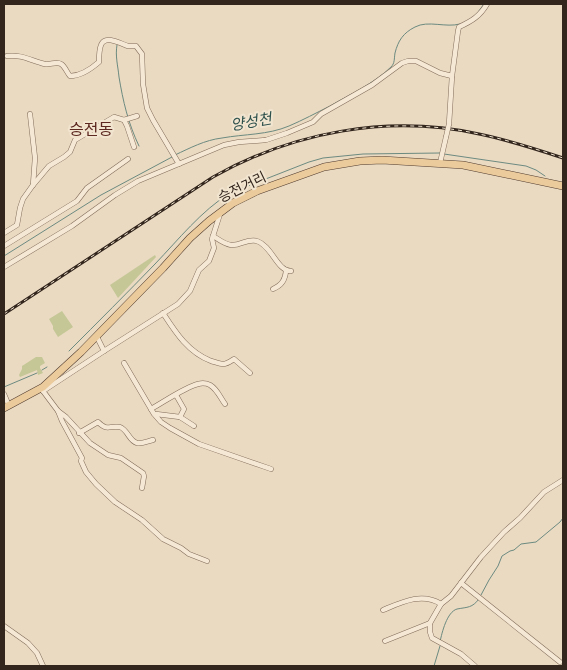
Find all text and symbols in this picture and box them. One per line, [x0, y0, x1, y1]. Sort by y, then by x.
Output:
water label: 양성천 [229, 109, 275, 134]
district label: 승전동 [69, 120, 113, 139]
street label: 승전거리 [215, 169, 269, 206]

